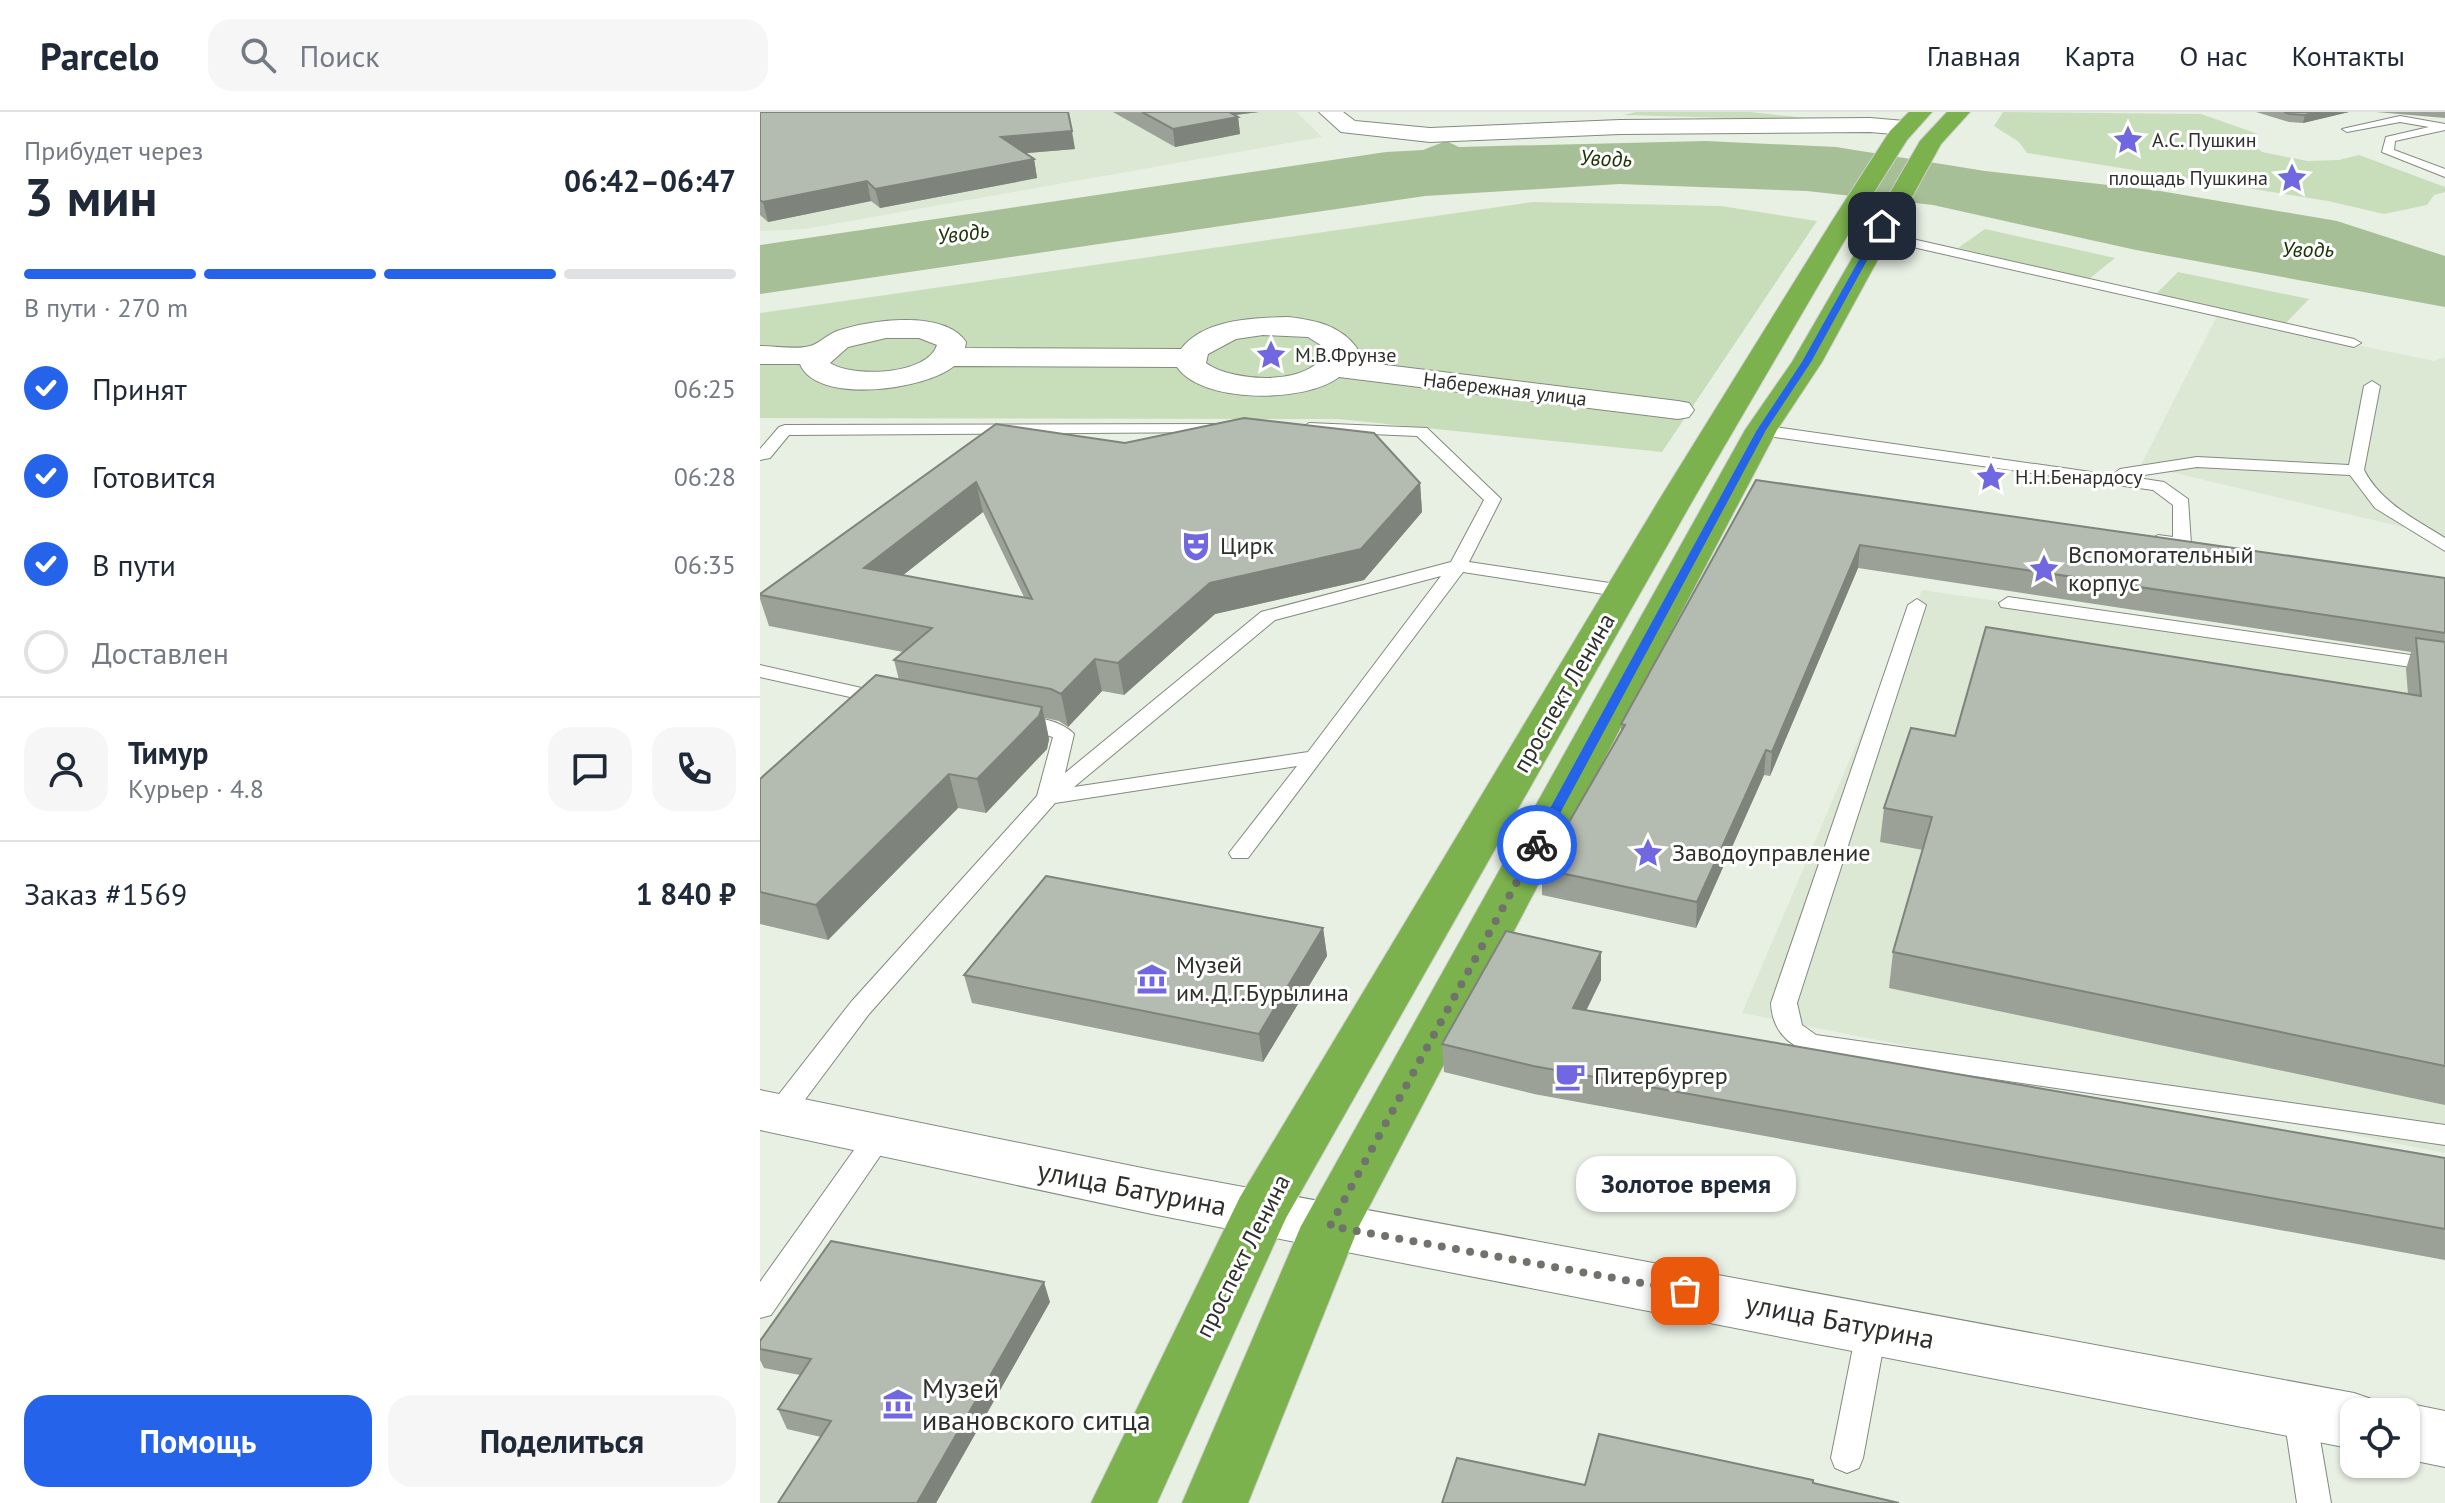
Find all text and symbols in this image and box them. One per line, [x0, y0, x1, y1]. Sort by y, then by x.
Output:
search box [208, 19, 768, 91]
text: Parcelo [40, 31, 160, 80]
icon: search [236, 33, 280, 77]
text: Поиск [300, 36, 380, 75]
text: Главная [1927, 37, 2021, 74]
text: Карта [2065, 37, 2135, 74]
text: О нас [2179, 37, 2248, 74]
text: Контакты [2292, 37, 2405, 74]
place icon: А.C. Пушкин [2111, 123, 2145, 157]
place label: А.C. Пушкин [2152, 127, 2257, 153]
text: Прибудет через [24, 134, 203, 167]
water label: Уводь [1579, 143, 1633, 173]
text: 06:42–06:47 [564, 161, 736, 200]
place icon: площадь Пушкина [2275, 161, 2309, 195]
text: 3 мин [24, 163, 158, 230]
place label: площадь Пушкина [2108, 165, 2268, 191]
pin [1848, 192, 1916, 260]
icon: home [1860, 204, 1904, 248]
water label: Уводь [935, 215, 991, 251]
water label: Уводь [2282, 235, 2334, 263]
text: В пути · 270 m [24, 291, 188, 324]
place icon: М.В.Фрунзе [1254, 338, 1288, 372]
place label: М.В.Фрунзе [1295, 342, 1396, 368]
icon: check [24, 366, 68, 410]
street label: Набережная улица [1422, 366, 1588, 412]
text: Принят [92, 369, 187, 408]
text: 06:25 [674, 372, 736, 405]
icon: check [24, 454, 68, 498]
text: Готовится [92, 457, 216, 496]
text: 06:28 [674, 460, 736, 493]
place icon: Н.Н.Бенардосу [1974, 460, 2008, 494]
place label: Н.Н.Бенардосу [2015, 464, 2143, 490]
theatre icon: Цирк [1179, 529, 1213, 563]
place label: Цирк [1220, 530, 1275, 561]
place label: Вспомогательный корпус [2068, 539, 2254, 598]
icon: check [24, 542, 68, 586]
text: В пути [92, 545, 176, 584]
text: 06:35 [674, 548, 736, 581]
place icon: Вспомогательный корпус [2027, 552, 2061, 586]
street label: проспект Ленина [1505, 607, 1622, 778]
text: Доставлен [92, 633, 229, 672]
button: person [24, 727, 108, 811]
button: chat [548, 727, 632, 811]
button: phone [652, 727, 736, 811]
text: Тимур [128, 733, 208, 772]
text: Курьер · 4.8 [128, 772, 264, 805]
courier [1497, 805, 1577, 885]
icon: bike [1515, 823, 1559, 867]
place icon: Заводоуправление [1631, 836, 1665, 870]
place label: Заводоуправление [1672, 837, 1871, 868]
text: Заказ #1569 [24, 874, 187, 913]
text: 1 840 ₽ [636, 874, 736, 913]
place label: Музей им.Д.Г.Бурылина [1176, 949, 1349, 1008]
museum icon: Музей им.Д.Г.Бурылина [1135, 962, 1169, 996]
cafe icon: Питербургер [1553, 1059, 1587, 1093]
place label: Питербургер [1594, 1060, 1728, 1091]
street label: улица Батурина [1034, 1151, 1230, 1224]
callout: Золотое время [1575, 1155, 1795, 1211]
text: Золотое время [1601, 1167, 1771, 1200]
street label: проспект Ленина [1188, 1169, 1297, 1343]
pin [1651, 1257, 1719, 1325]
icon: bag [1663, 1269, 1707, 1313]
street label: улица Батурина [1742, 1284, 1938, 1357]
place label: Музей ивановского ситца [922, 1369, 1151, 1438]
museum icon: Музей ивановского ситца [881, 1387, 915, 1421]
button: Помощь [24, 1395, 372, 1487]
button: Поделиться [388, 1395, 736, 1487]
map controls [2340, 1398, 2420, 1478]
button: locate [2340, 1398, 2420, 1478]

